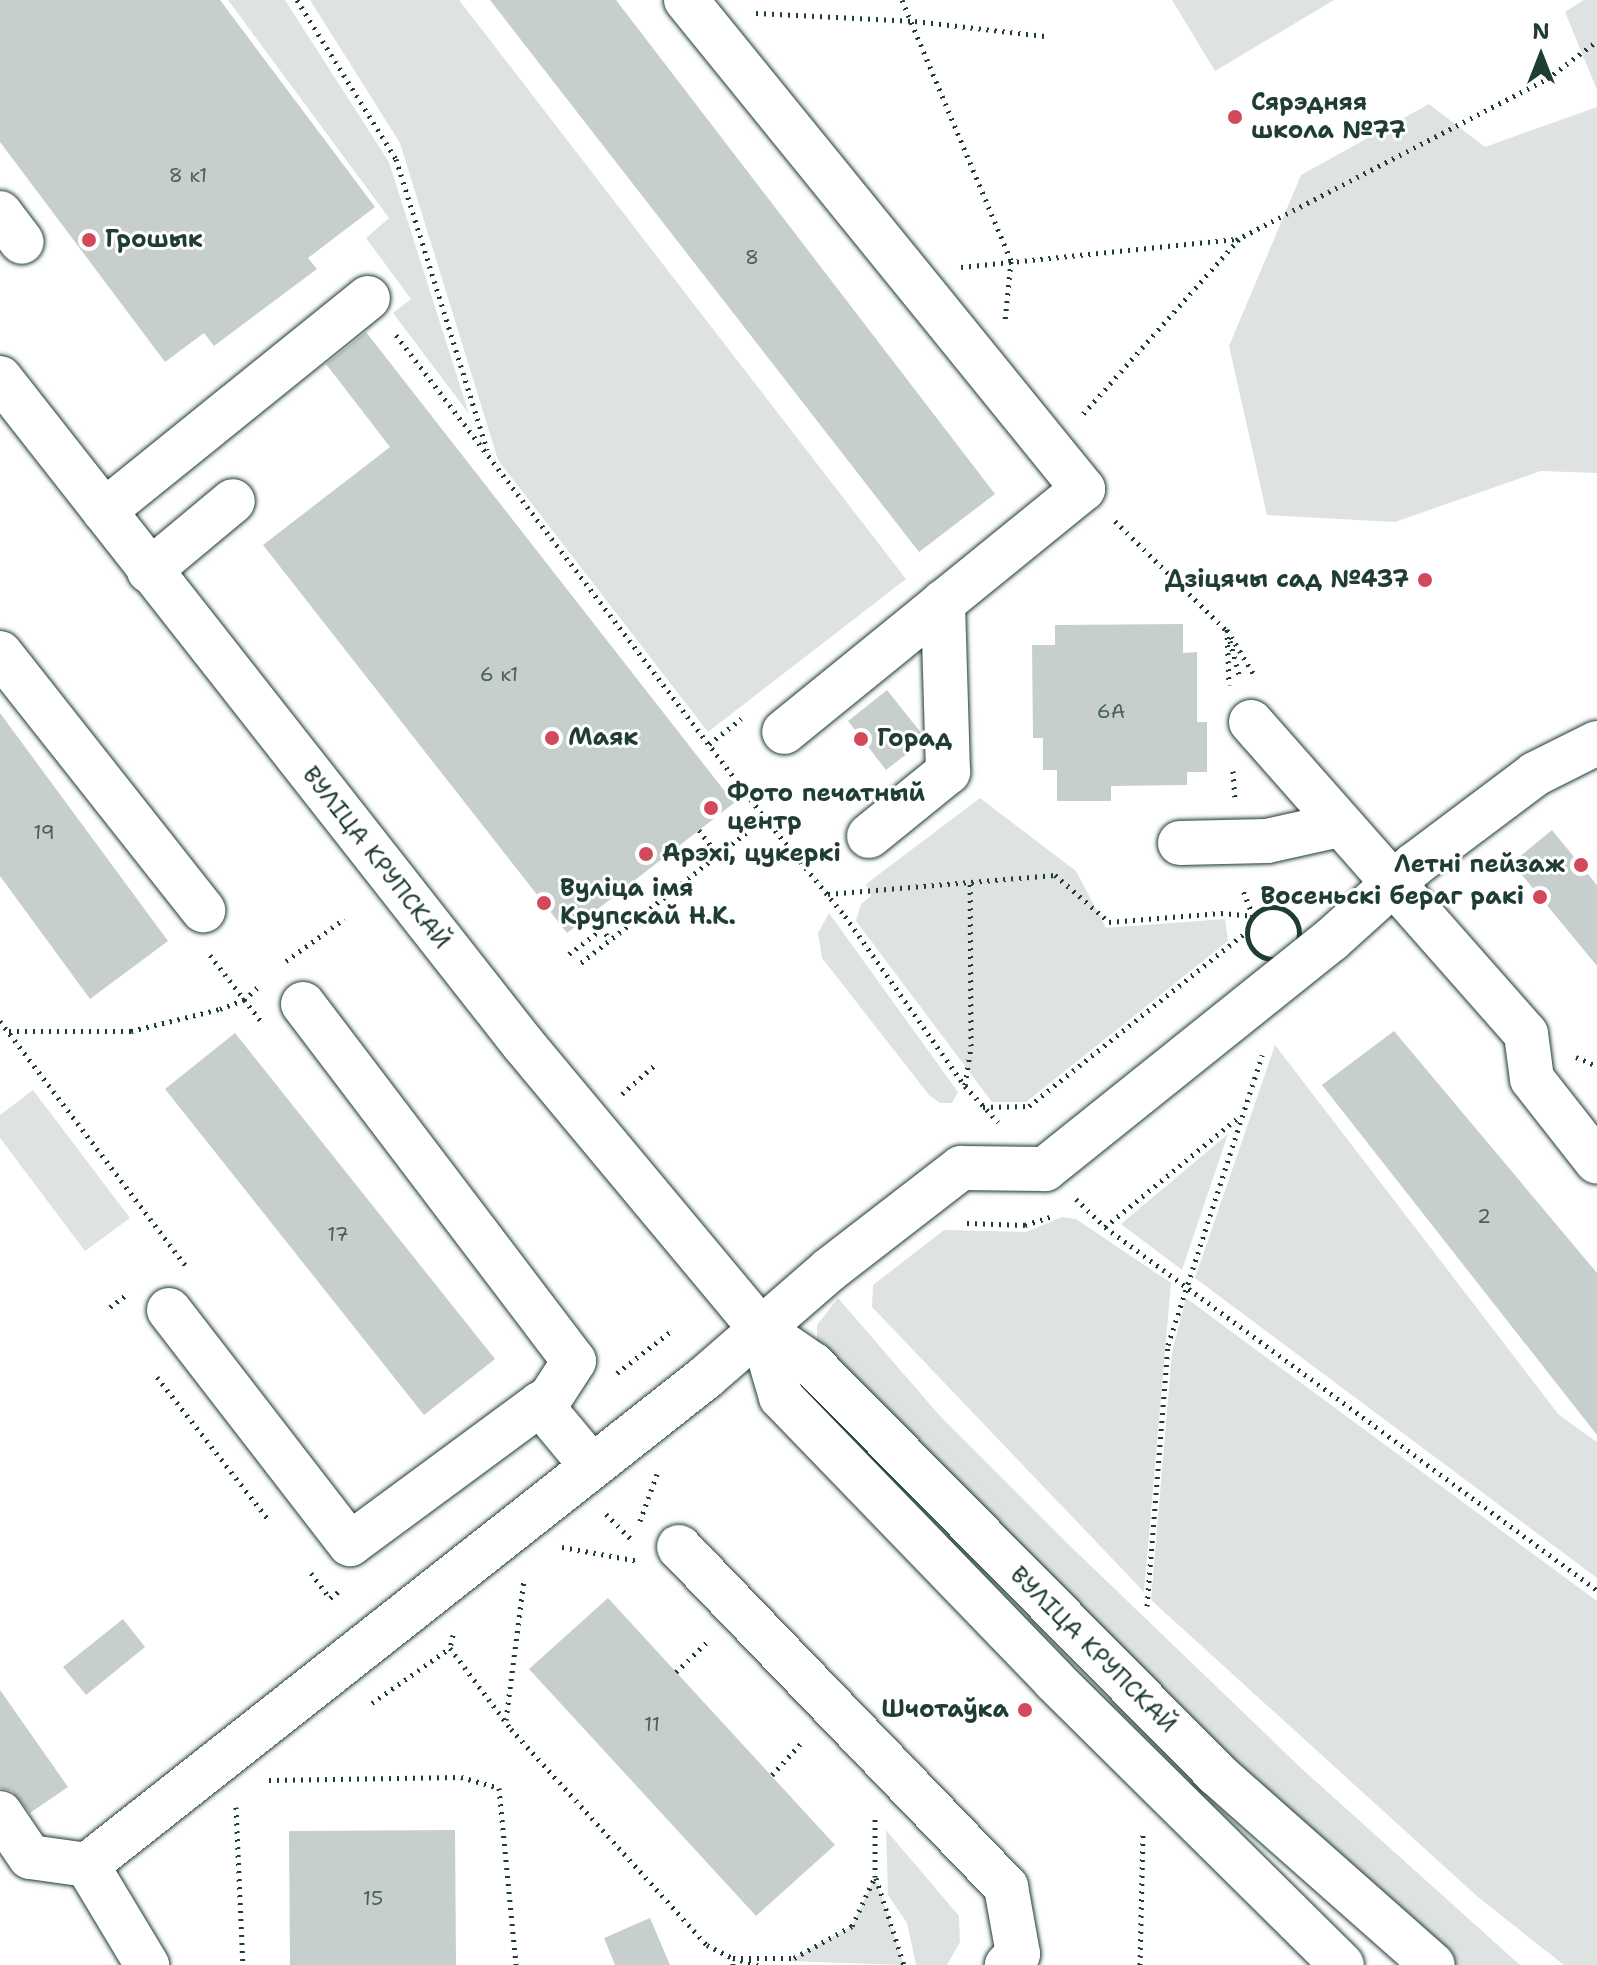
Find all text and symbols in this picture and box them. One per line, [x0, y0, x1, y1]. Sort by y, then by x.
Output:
north arrow [1501, 16, 1581, 96]
text: N [1532, 17, 1550, 46]
place label: Сярэдняя школа №77 [1251, 89, 1406, 145]
marker: Сярэдняя школа №77 [1226, 108, 1244, 126]
house number: 8 к1 [169, 163, 207, 187]
place label: Грошык [105, 226, 203, 254]
marker: Грошык [80, 231, 98, 249]
house number: 8 [745, 245, 759, 269]
place label: Дзіцячы сад №437 [1165, 566, 1409, 594]
marker: Дзіцячы сад №437 [1416, 571, 1434, 589]
house number: 6 к1 [480, 662, 518, 686]
house number: 6А [1097, 699, 1125, 723]
place label: Маяк [568, 724, 638, 752]
place label: Горад [877, 725, 952, 753]
marker: Маяк [543, 729, 561, 747]
marker: Горад [852, 730, 870, 748]
street label: ВУЛІЦА КРУПСКАЙ [296, 761, 456, 955]
place label: Фото печатный центр [727, 780, 925, 836]
marker: Фото печатный центр [702, 799, 720, 817]
house number: 19 [33, 820, 55, 844]
place label: Арэхі, цукеркі [662, 840, 841, 868]
marker: Арэхі, цукеркі [637, 845, 655, 863]
place label: Летні пейзаж [1394, 851, 1565, 879]
marker: Летні пейзаж [1572, 856, 1590, 874]
place label: Вуліца імя Крупскай Н.К. [560, 875, 736, 931]
place label: Восеньскі бераг ракі [1260, 883, 1524, 911]
marker: Восеньскі бераг ракі [1531, 888, 1549, 906]
marker: Вуліца імя Крупскай Н.К. [535, 894, 553, 912]
house number: 2 [1477, 1204, 1491, 1228]
house number: 17 [327, 1222, 349, 1246]
street label: ВУЛІЦА КРУПСКАЙ [1004, 1561, 1182, 1739]
place label: Шчотаўка [882, 1696, 1009, 1724]
marker: Шчотаўка [1016, 1701, 1034, 1719]
house number: 11 [644, 1712, 660, 1736]
house number: 15 [363, 1886, 383, 1910]

